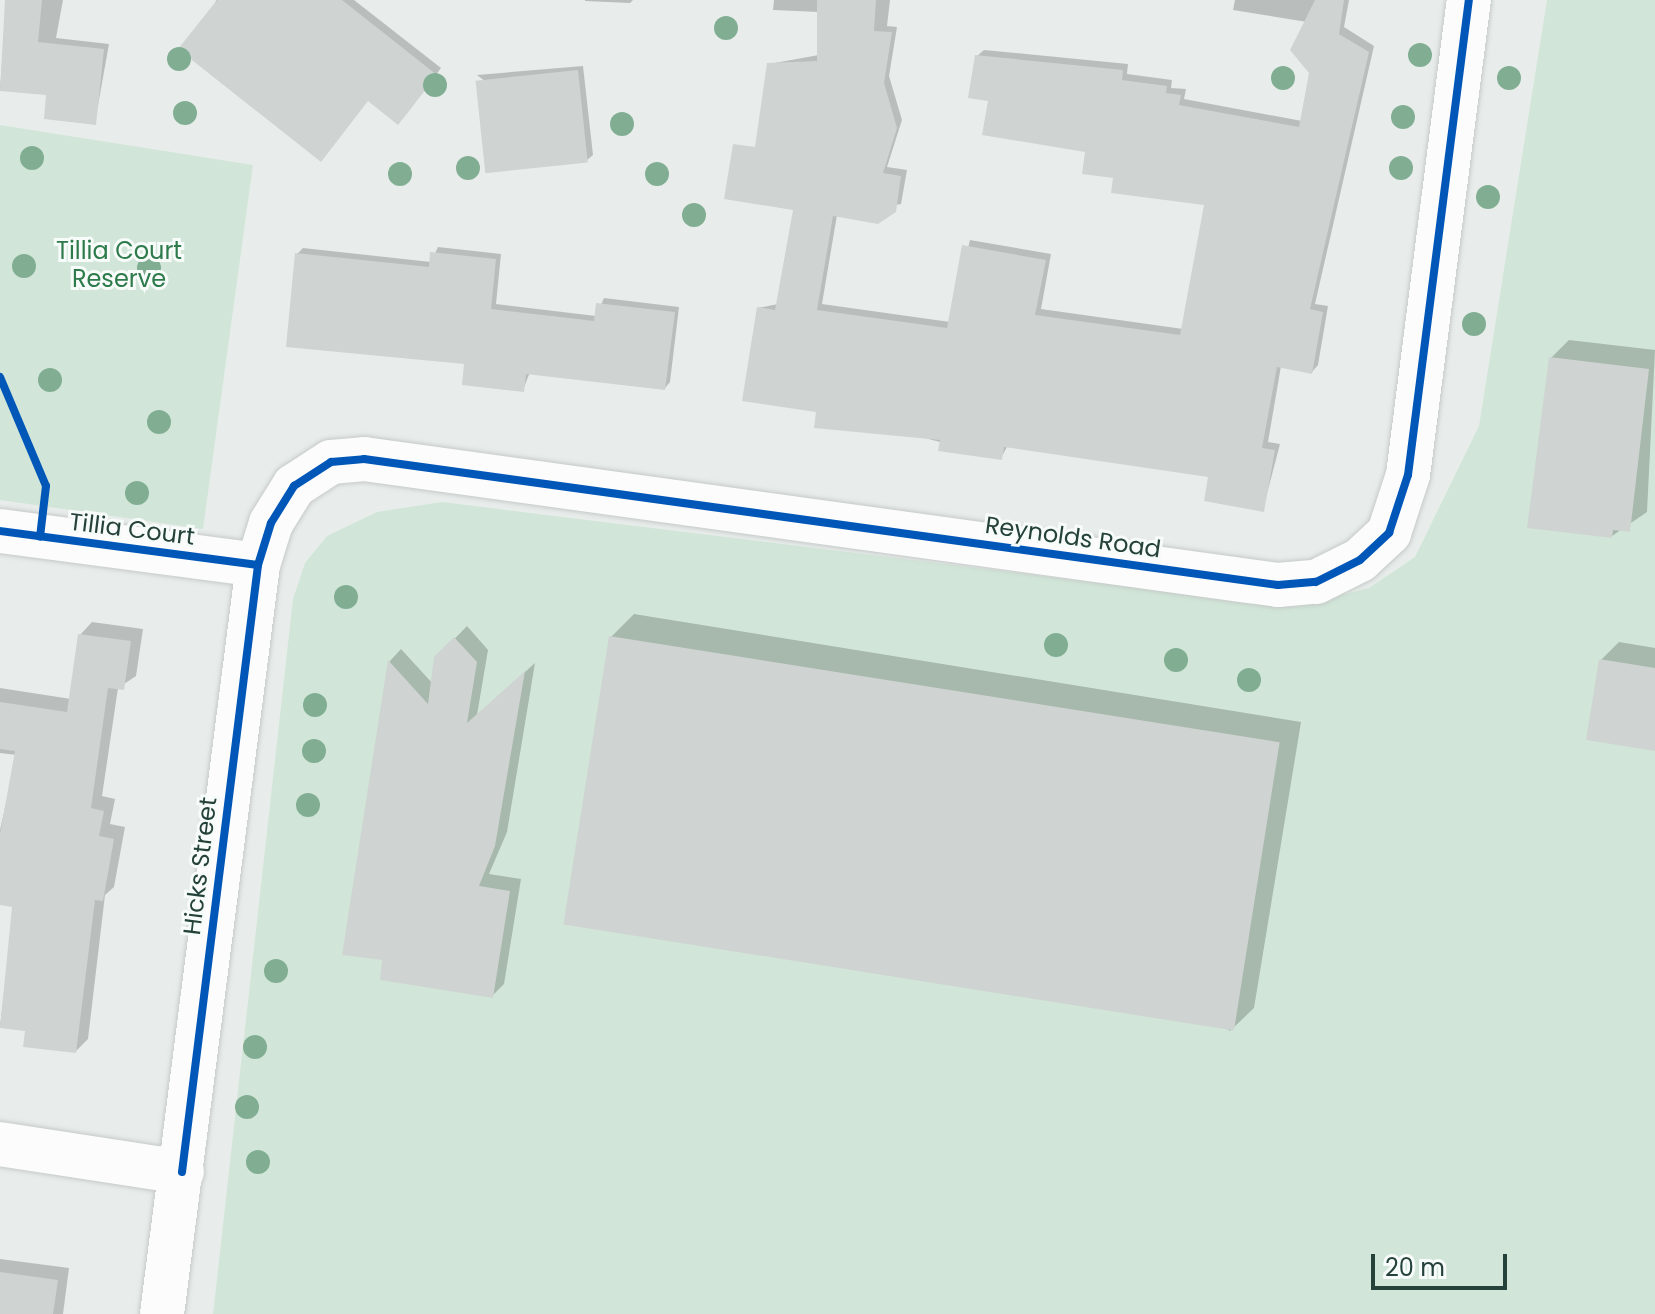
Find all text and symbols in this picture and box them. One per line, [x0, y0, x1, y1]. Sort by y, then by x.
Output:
park label: Tillia Court Reserve [56, 237, 182, 293]
street label: Tillia Court [68, 507, 196, 551]
street label: Reynolds Road [983, 510, 1163, 564]
street label: Hicks Street [177, 795, 223, 937]
scale bar [1375, 1238, 1511, 1288]
text: 20 m [1385, 1251, 1445, 1284]

